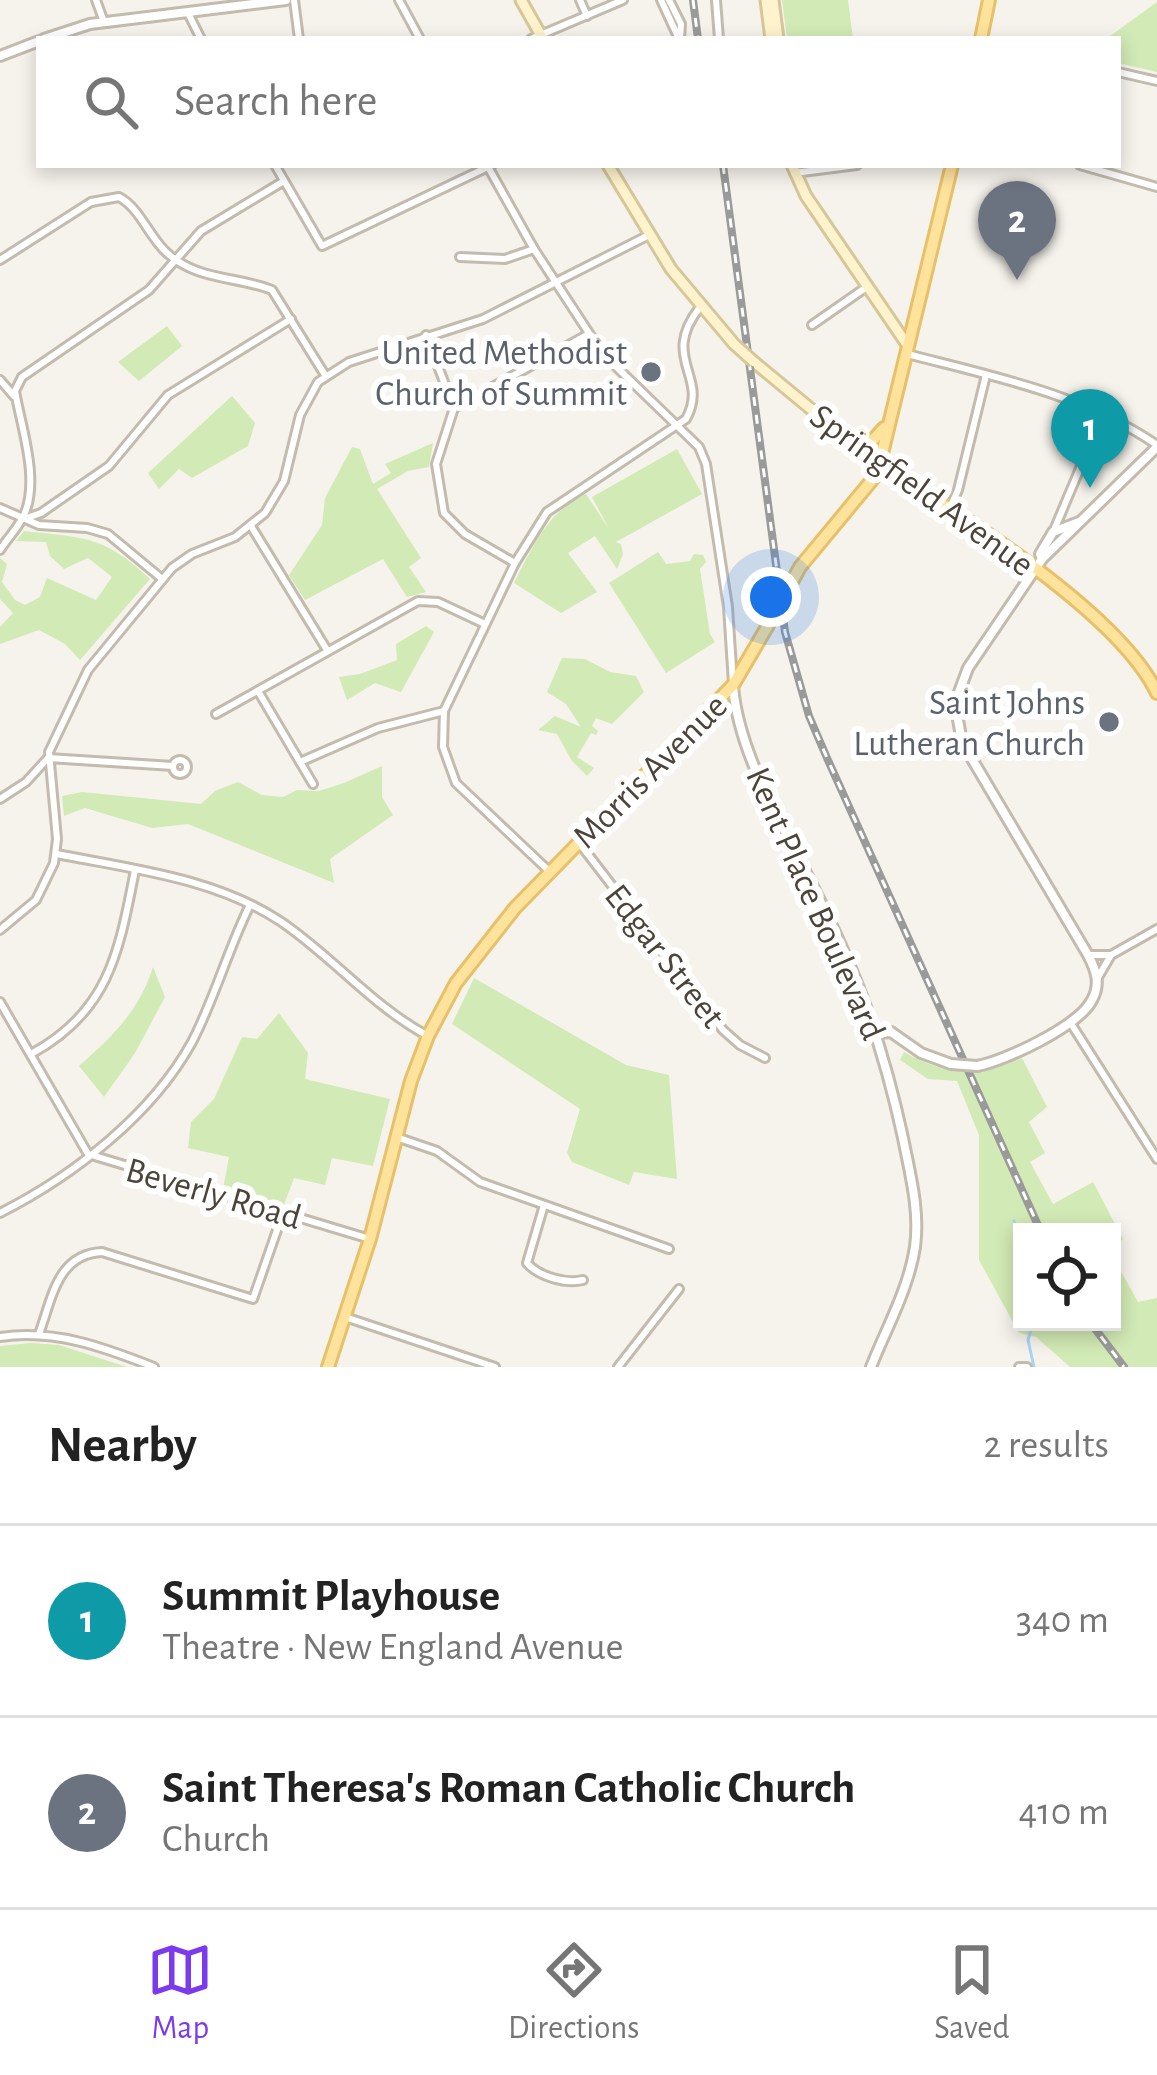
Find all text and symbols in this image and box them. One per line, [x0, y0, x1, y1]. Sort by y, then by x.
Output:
search box [36, 36, 1121, 168]
icon: search [78, 69, 144, 135]
text: Search here [174, 79, 377, 124]
pin: 2 [978, 181, 1056, 280]
place label: United Methodist Church of Summit [375, 335, 628, 412]
marker: United Methodist Church of Summit [638, 359, 664, 385]
pin: 1 [1051, 389, 1129, 488]
street label: Springfield Avenue [803, 398, 1040, 583]
your location [741, 567, 801, 627]
place label: Saint Johns Lutheran Church [853, 685, 1085, 762]
street label: Morris Avenue [567, 688, 734, 855]
marker: Saint Johns Lutheran Church [1096, 709, 1122, 735]
street label: Kent Place Boulevard [739, 762, 891, 1045]
street label: Edgar Street [598, 878, 731, 1035]
street label: Beverly Road [122, 1152, 305, 1236]
map controls [1013, 1223, 1121, 1331]
button: locate [1013, 1223, 1121, 1331]
text: Nearby [48, 1420, 197, 1471]
text: 2 results [983, 1426, 1109, 1465]
text: Summit Playhouse [162, 1574, 500, 1619]
text: 1 [80, 1601, 94, 1640]
text: 340 m [1016, 1601, 1109, 1640]
text: Theatre · New England Avenue [162, 1628, 624, 1667]
text: Saint Theresa's Roman Catholic Church [162, 1766, 855, 1811]
text: 2 [78, 1793, 96, 1832]
text: 410 m [1019, 1793, 1109, 1832]
text: Church [162, 1820, 270, 1859]
tab: Map [147, 1937, 213, 2049]
tab: Directions [508, 1937, 639, 2049]
tab: Saved [934, 1937, 1010, 2049]

